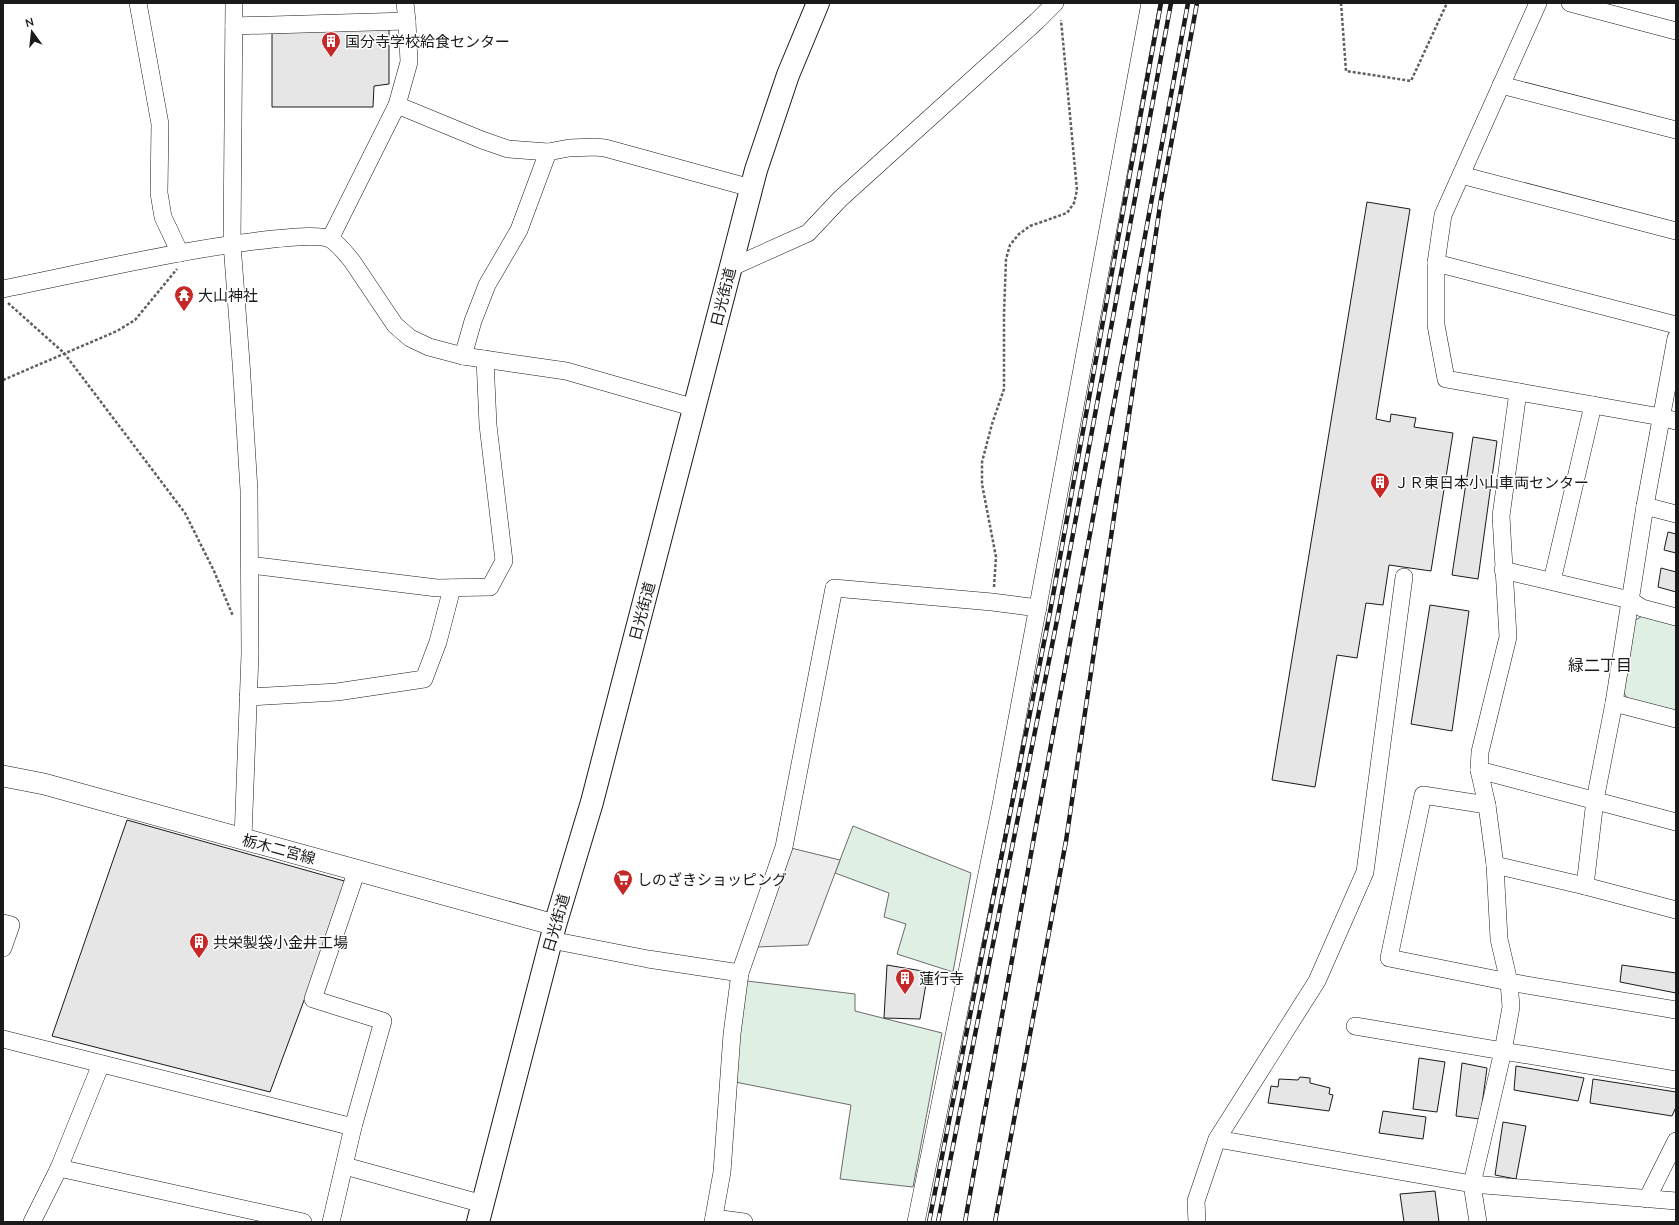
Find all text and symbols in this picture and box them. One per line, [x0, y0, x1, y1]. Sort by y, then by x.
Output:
north arrow [12, 12, 52, 52]
text: N [24, 15, 35, 30]
building icon: 国分寺学校給食センター [320, 30, 342, 58]
place label: 国分寺学校給食センター [345, 32, 510, 51]
street label: 日光街道 [707, 266, 739, 328]
temple icon: 大山神社 [173, 284, 195, 312]
place label: 大山神社 [198, 286, 258, 305]
building icon: ＪＲ東日本小山車両センター [1369, 471, 1391, 499]
place label: ＪＲ東日本小山車両センター [1394, 473, 1589, 492]
street label: 日光街道 [625, 580, 659, 642]
district label: 緑二丁目 [1568, 655, 1632, 675]
street label: 栃木二宮線 [240, 830, 318, 868]
supermarket icon: しのざきショッピング [612, 868, 634, 896]
place label: しのざきショッピング [637, 870, 787, 889]
street label: 日光街道 [539, 892, 573, 954]
building icon: 共栄製袋小金井工場 [188, 931, 210, 959]
place label: 共栄製袋小金井工場 [213, 933, 348, 952]
building icon: 蓮行寺 [894, 967, 916, 995]
place label: 蓮行寺 [919, 969, 964, 988]

